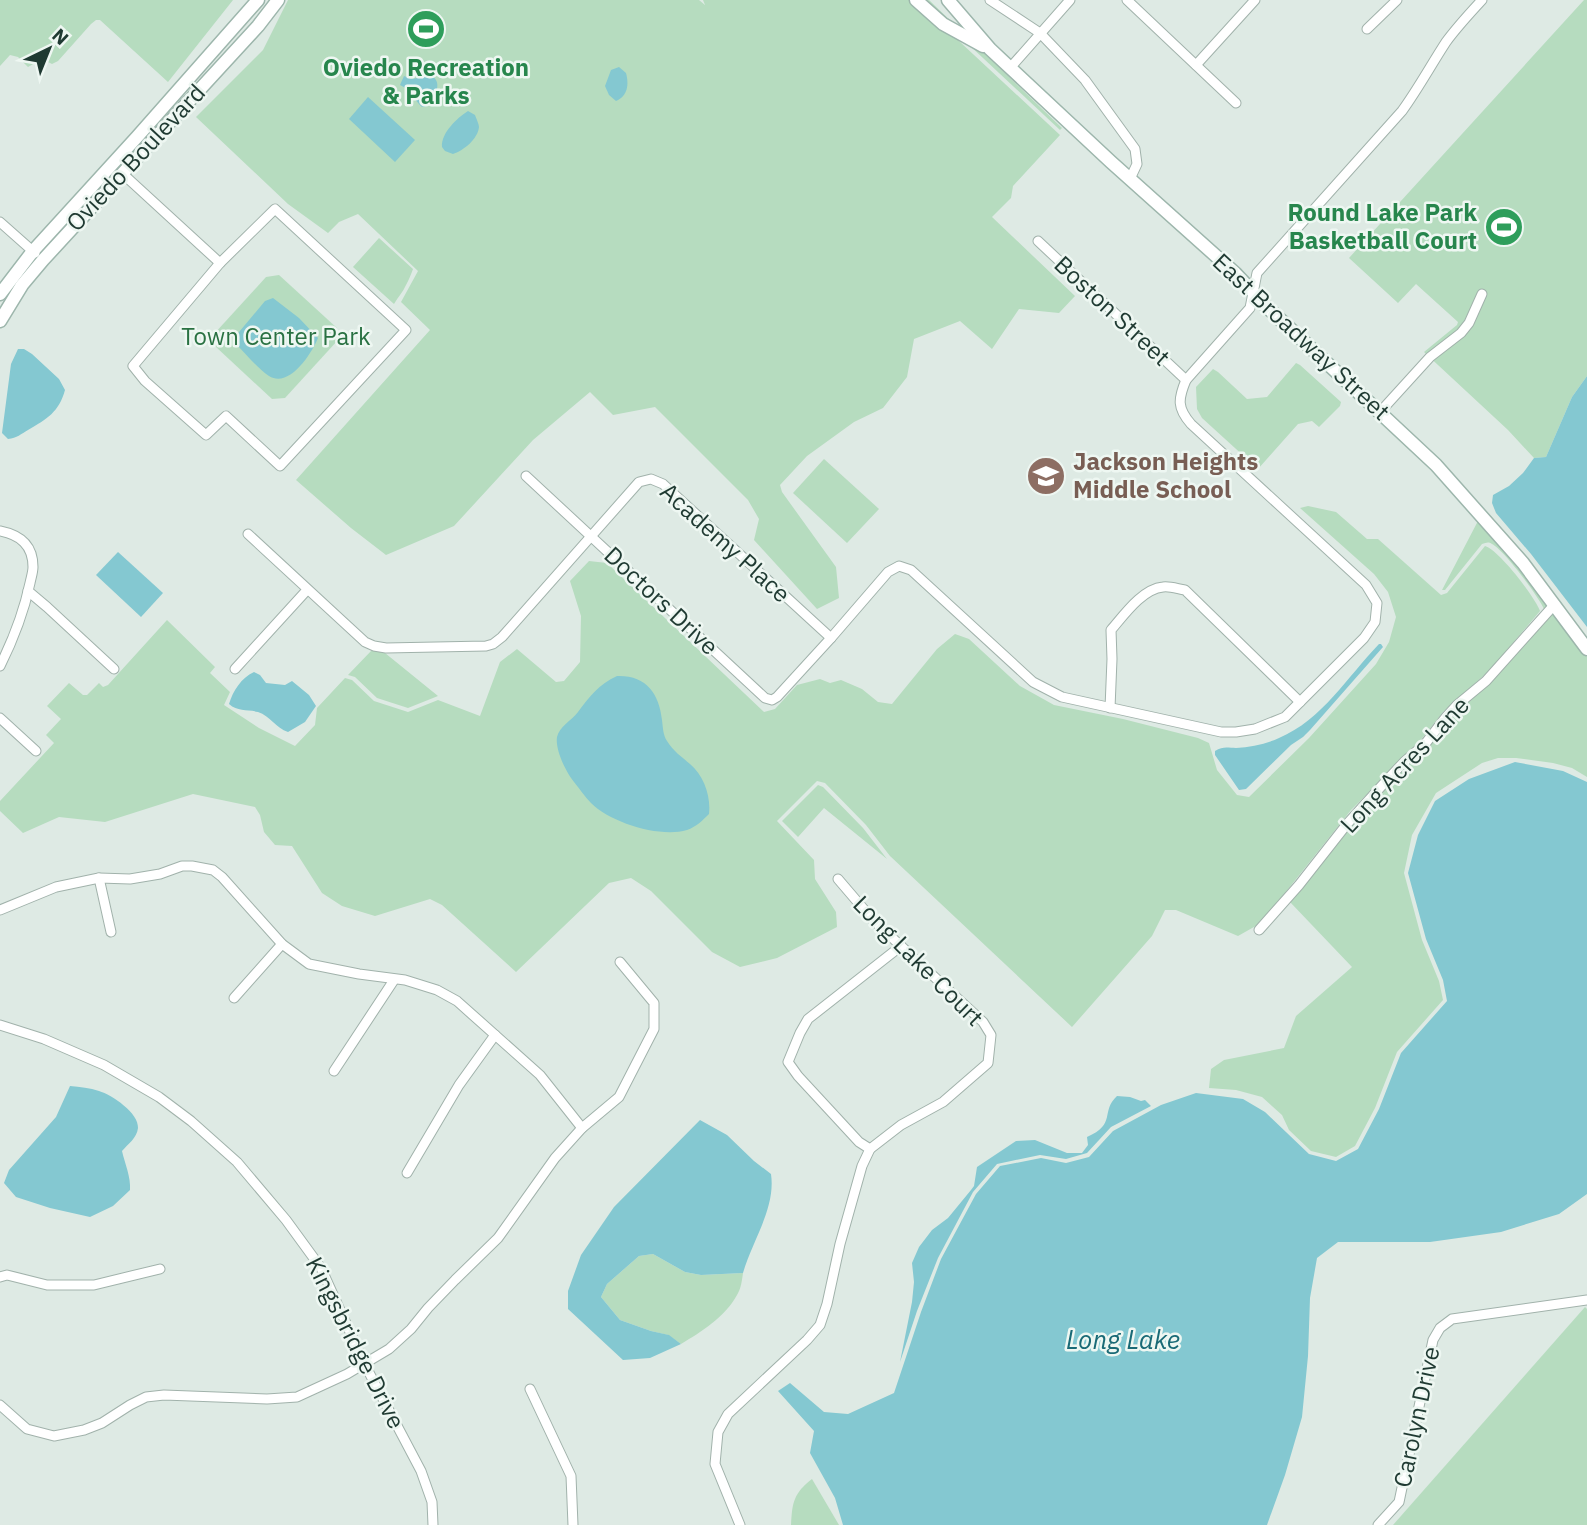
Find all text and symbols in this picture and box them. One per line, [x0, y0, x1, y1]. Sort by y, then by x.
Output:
sports icon: Oviedo Recreation & Parks [405, 8, 447, 50]
north arrow [14, 14, 84, 84]
text: N [47, 23, 74, 50]
place label: Oviedo Recreation & Parks [323, 51, 529, 111]
street label: Oviedo Boulevard [59, 77, 212, 238]
place label: Round Lake Park Basketball Court [1287, 196, 1477, 256]
sports icon: Round Lake Park Basketball Court [1483, 206, 1525, 248]
street label: East Broadway Street [1206, 246, 1397, 427]
street label: Boston Street [1048, 248, 1178, 372]
park label: Town Center Park [181, 320, 371, 352]
place label: Jackson Heights Middle School [1073, 445, 1258, 505]
school or university icon: Jackson Heights Middle School [1025, 455, 1067, 497]
street label: Academy Place [654, 475, 798, 609]
street label: Doctors Drive [598, 539, 726, 662]
street label: Long Acres Lane [1333, 689, 1476, 839]
street label: Long Lake Court [846, 888, 991, 1033]
street label: Kingsbridge Drive [299, 1251, 413, 1434]
water label: Long Lake [1066, 1322, 1180, 1356]
street label: Carolyn Drive [1385, 1343, 1447, 1490]

